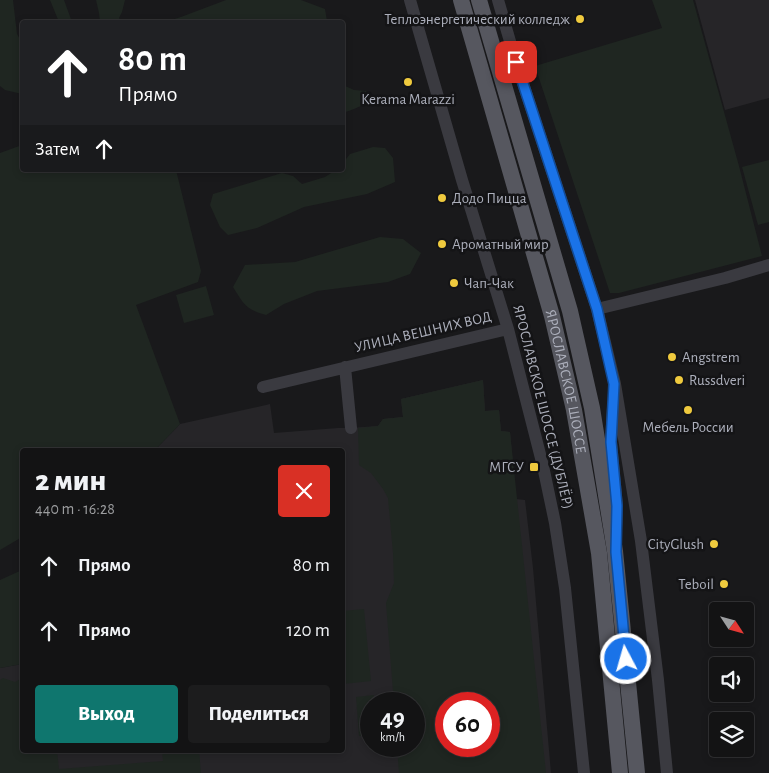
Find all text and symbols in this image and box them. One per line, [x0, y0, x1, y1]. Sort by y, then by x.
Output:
place label: Теплоэнергетический колледж [384, 12, 570, 27]
marker: Теплоэнергетический колледж [574, 13, 586, 25]
icon: ahead [35, 40, 100, 105]
pin [495, 41, 537, 83]
text: 80 m [118, 42, 187, 77]
icon: arrive [502, 48, 530, 76]
marker: Kerama Marazzi [402, 76, 414, 88]
text: Прямо [118, 83, 177, 105]
place label: Kerama Marazzi [361, 92, 455, 107]
icon: ahead [90, 135, 118, 163]
text: Затем [35, 140, 80, 159]
place label: Додо Пицца [452, 191, 527, 206]
marker: Додо Пицца [436, 192, 448, 204]
place label: Ароматный мир [452, 237, 549, 252]
marker: Ароматный мир [436, 238, 448, 250]
place label: Чап-Чак [464, 276, 514, 291]
marker: Чап-Чак [448, 277, 460, 289]
street label: ЯРОСЛАВСКОЕ ШОССЕ (ДУБЛЁР) [510, 303, 577, 511]
street label: ЯРОСЛАВСКОЕ ШОССЕ [543, 308, 589, 455]
street label: УЛИЦА ВЕШНИХ ВОД [353, 309, 493, 355]
place label: Angstrem [682, 350, 740, 365]
marker: Angstrem [666, 351, 678, 363]
place label: Russdveri [689, 373, 745, 388]
marker: Russdveri [673, 374, 685, 386]
marker: Мебель России [682, 404, 694, 416]
place label: Мебель России [642, 420, 734, 435]
place label: МГСУ [489, 460, 525, 475]
marker: МГСУ [528, 461, 540, 473]
button: close [278, 465, 330, 517]
text: 2 мин [35, 466, 106, 496]
text: 440 m · 16:28 [35, 501, 115, 517]
place label: CityGlush [648, 537, 704, 552]
marker: CityGlush [708, 538, 720, 550]
icon: ahead [35, 552, 63, 580]
text: Прямо [78, 556, 131, 575]
text: 80 m [293, 556, 330, 575]
place label: Teboil [678, 577, 714, 592]
marker: Teboil [718, 578, 730, 590]
north arrow [709, 602, 754, 648]
map controls [709, 602, 754, 757]
icon: ahead [35, 617, 63, 645]
text: Прямо [78, 621, 131, 640]
text: 120 m [286, 621, 330, 640]
position arrow [599, 632, 651, 684]
button: sound [709, 657, 754, 702]
button: Выход [35, 685, 178, 743]
button: Поделиться [188, 685, 330, 743]
speed limit sign: 60 [435, 692, 500, 757]
text: 49 [380, 706, 405, 731]
button: layers [709, 712, 754, 757]
text: km/h [380, 731, 405, 743]

